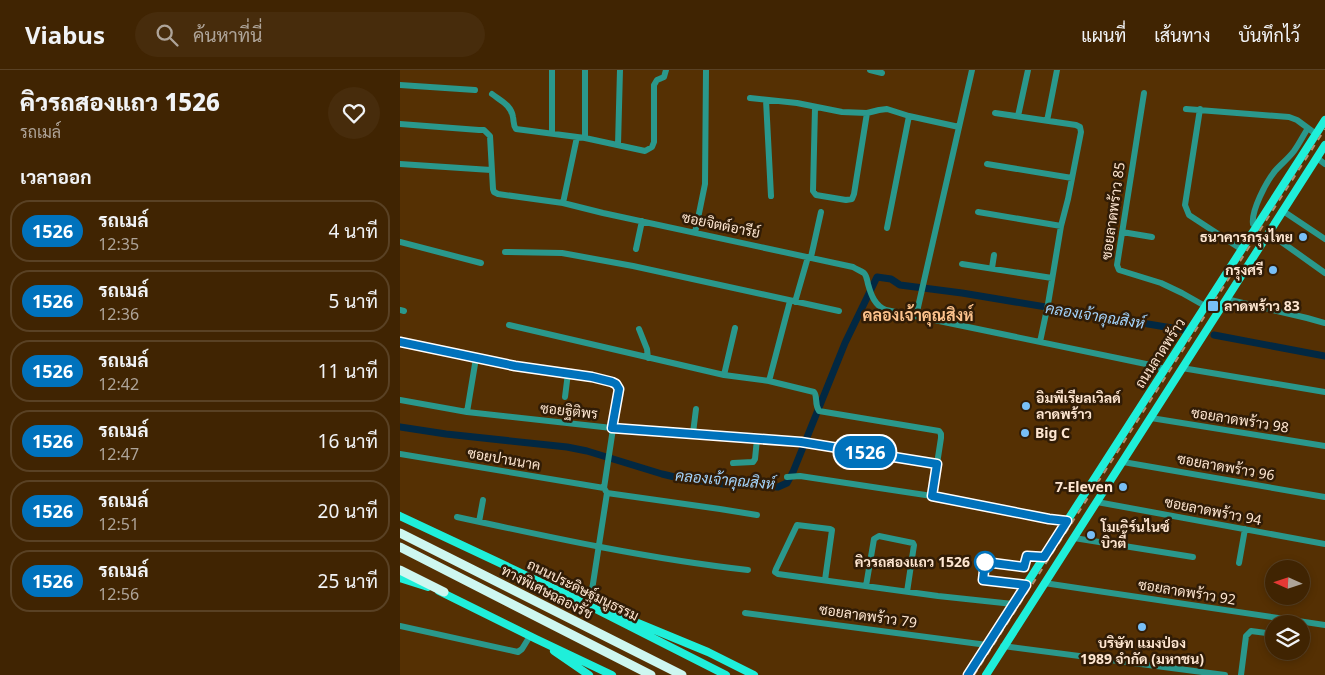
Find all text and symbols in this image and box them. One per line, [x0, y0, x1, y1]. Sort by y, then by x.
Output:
search box [135, 12, 485, 57]
text: Viabus [25, 18, 105, 51]
icon: search [153, 21, 181, 49]
text: ค้นหาที่นี่ [193, 22, 262, 48]
text: แผนที่ [1081, 23, 1126, 47]
text: เส้นทาง [1154, 23, 1210, 47]
text: บันทึกไว้ [1238, 23, 1300, 47]
text: คิวรถสองแถว 1526 [20, 85, 220, 118]
button: heart [328, 87, 380, 139]
text: รถเมล์ [20, 121, 61, 143]
street label: ซอยลาดพร้าว 85 [1096, 161, 1129, 261]
text: เวลาออก [20, 164, 92, 190]
text: รถเมล์ [98, 207, 149, 233]
street label: ซอยจิตต์อารีย์ [680, 207, 762, 242]
text: 4 นาที [328, 218, 378, 244]
text: 1526 [32, 219, 73, 243]
place label: ธนาคารกรุงไทย [1200, 227, 1293, 248]
marker: ธนาคารกรุงไทย [1297, 231, 1309, 243]
text: 12:35 [98, 233, 139, 255]
place label: กรุงศรี [1225, 260, 1264, 281]
marker: กรุงศรี [1267, 264, 1279, 276]
text: รถเมล์ [98, 277, 149, 303]
text: 5 นาที [328, 288, 378, 314]
text: 1526 [32, 289, 73, 313]
place label: ลาดพร้าว 83 [1224, 296, 1300, 315]
water label: คลองเจ้าคุณสิงห์ [1044, 297, 1148, 335]
marker: ลาดพร้าว 83 [1206, 299, 1220, 313]
text: 12:36 [98, 303, 139, 325]
district label: คลองเจ้าคุณสิงห์ [862, 304, 975, 327]
street label: ถนนลาดพร้าว [1130, 314, 1189, 391]
text: รถเมล์ [98, 347, 149, 373]
text: 11 นาที [318, 358, 378, 384]
text: 1526 [32, 359, 73, 383]
text: 12:42 [98, 373, 139, 395]
place label: อิมพีเรียลเวิลด์ ลาดพร้าว [1036, 388, 1122, 423]
street label: ซอยฐิติพร [539, 398, 599, 423]
marker: อิมพีเรียลเวิลด์ ลาดพร้าว [1020, 400, 1032, 412]
street label: ซอยลาดพร้าว 98 [1190, 402, 1290, 437]
text: รถเมล์ [98, 417, 149, 443]
place label: Big C [1035, 423, 1070, 442]
marker: Big C [1019, 427, 1031, 439]
text: 16 นาที [318, 428, 378, 454]
text: 1526 [32, 429, 73, 453]
line badge: 1526 [830, 436, 900, 468]
text: 1526 [844, 440, 886, 464]
text: 12:47 [98, 443, 139, 465]
street label: ซอยปานนาค [466, 443, 542, 474]
street label: ซอยลาดพร้าว 96 [1176, 449, 1276, 484]
water label: คลองเจ้าคุณสิงห์ [674, 465, 778, 495]
place label: 7-Eleven [1055, 477, 1113, 496]
marker: 7-Eleven [1117, 481, 1129, 493]
text: รถเมล์ [98, 487, 149, 513]
street label: ซอยลาดพร้าว 94 [1163, 492, 1263, 529]
text: 20 นาที [318, 498, 378, 524]
text: 1526 [32, 499, 73, 523]
text: 12:51 [98, 513, 139, 535]
place label: โมเดิร์นไนซ์ บิวตี้ [1100, 517, 1171, 552]
marker: โมเดิร์นไนซ์ บิวตี้ [1085, 529, 1097, 541]
marker: คิวรถสองแถว 1526 [974, 551, 996, 573]
place label: คิวรถสองแถว 1526 [855, 552, 970, 571]
street label: ถนนประดิษฐ์มนูธรรม [524, 554, 642, 626]
text: รถเมล์ [98, 557, 149, 583]
street label: ทางพิเศษฉลองรัช [498, 560, 596, 623]
north arrow [1265, 560, 1310, 605]
map controls [1265, 560, 1310, 660]
text: 25 นาที [318, 568, 378, 594]
text: 1526 [32, 569, 73, 593]
street label: ซอยลาดพร้าว 92 [1137, 574, 1237, 609]
text: 12:56 [98, 583, 139, 605]
street label: ซอยลาดพร้าว 79 [818, 599, 918, 632]
button: layers [1265, 615, 1310, 660]
marker: บริษัท แมงป่อง 1989 จำกัด (มหาชน) [1136, 621, 1148, 633]
place label: บริษัท แมงป่อง 1989 จำกัด (มหาชน) [1080, 633, 1204, 668]

